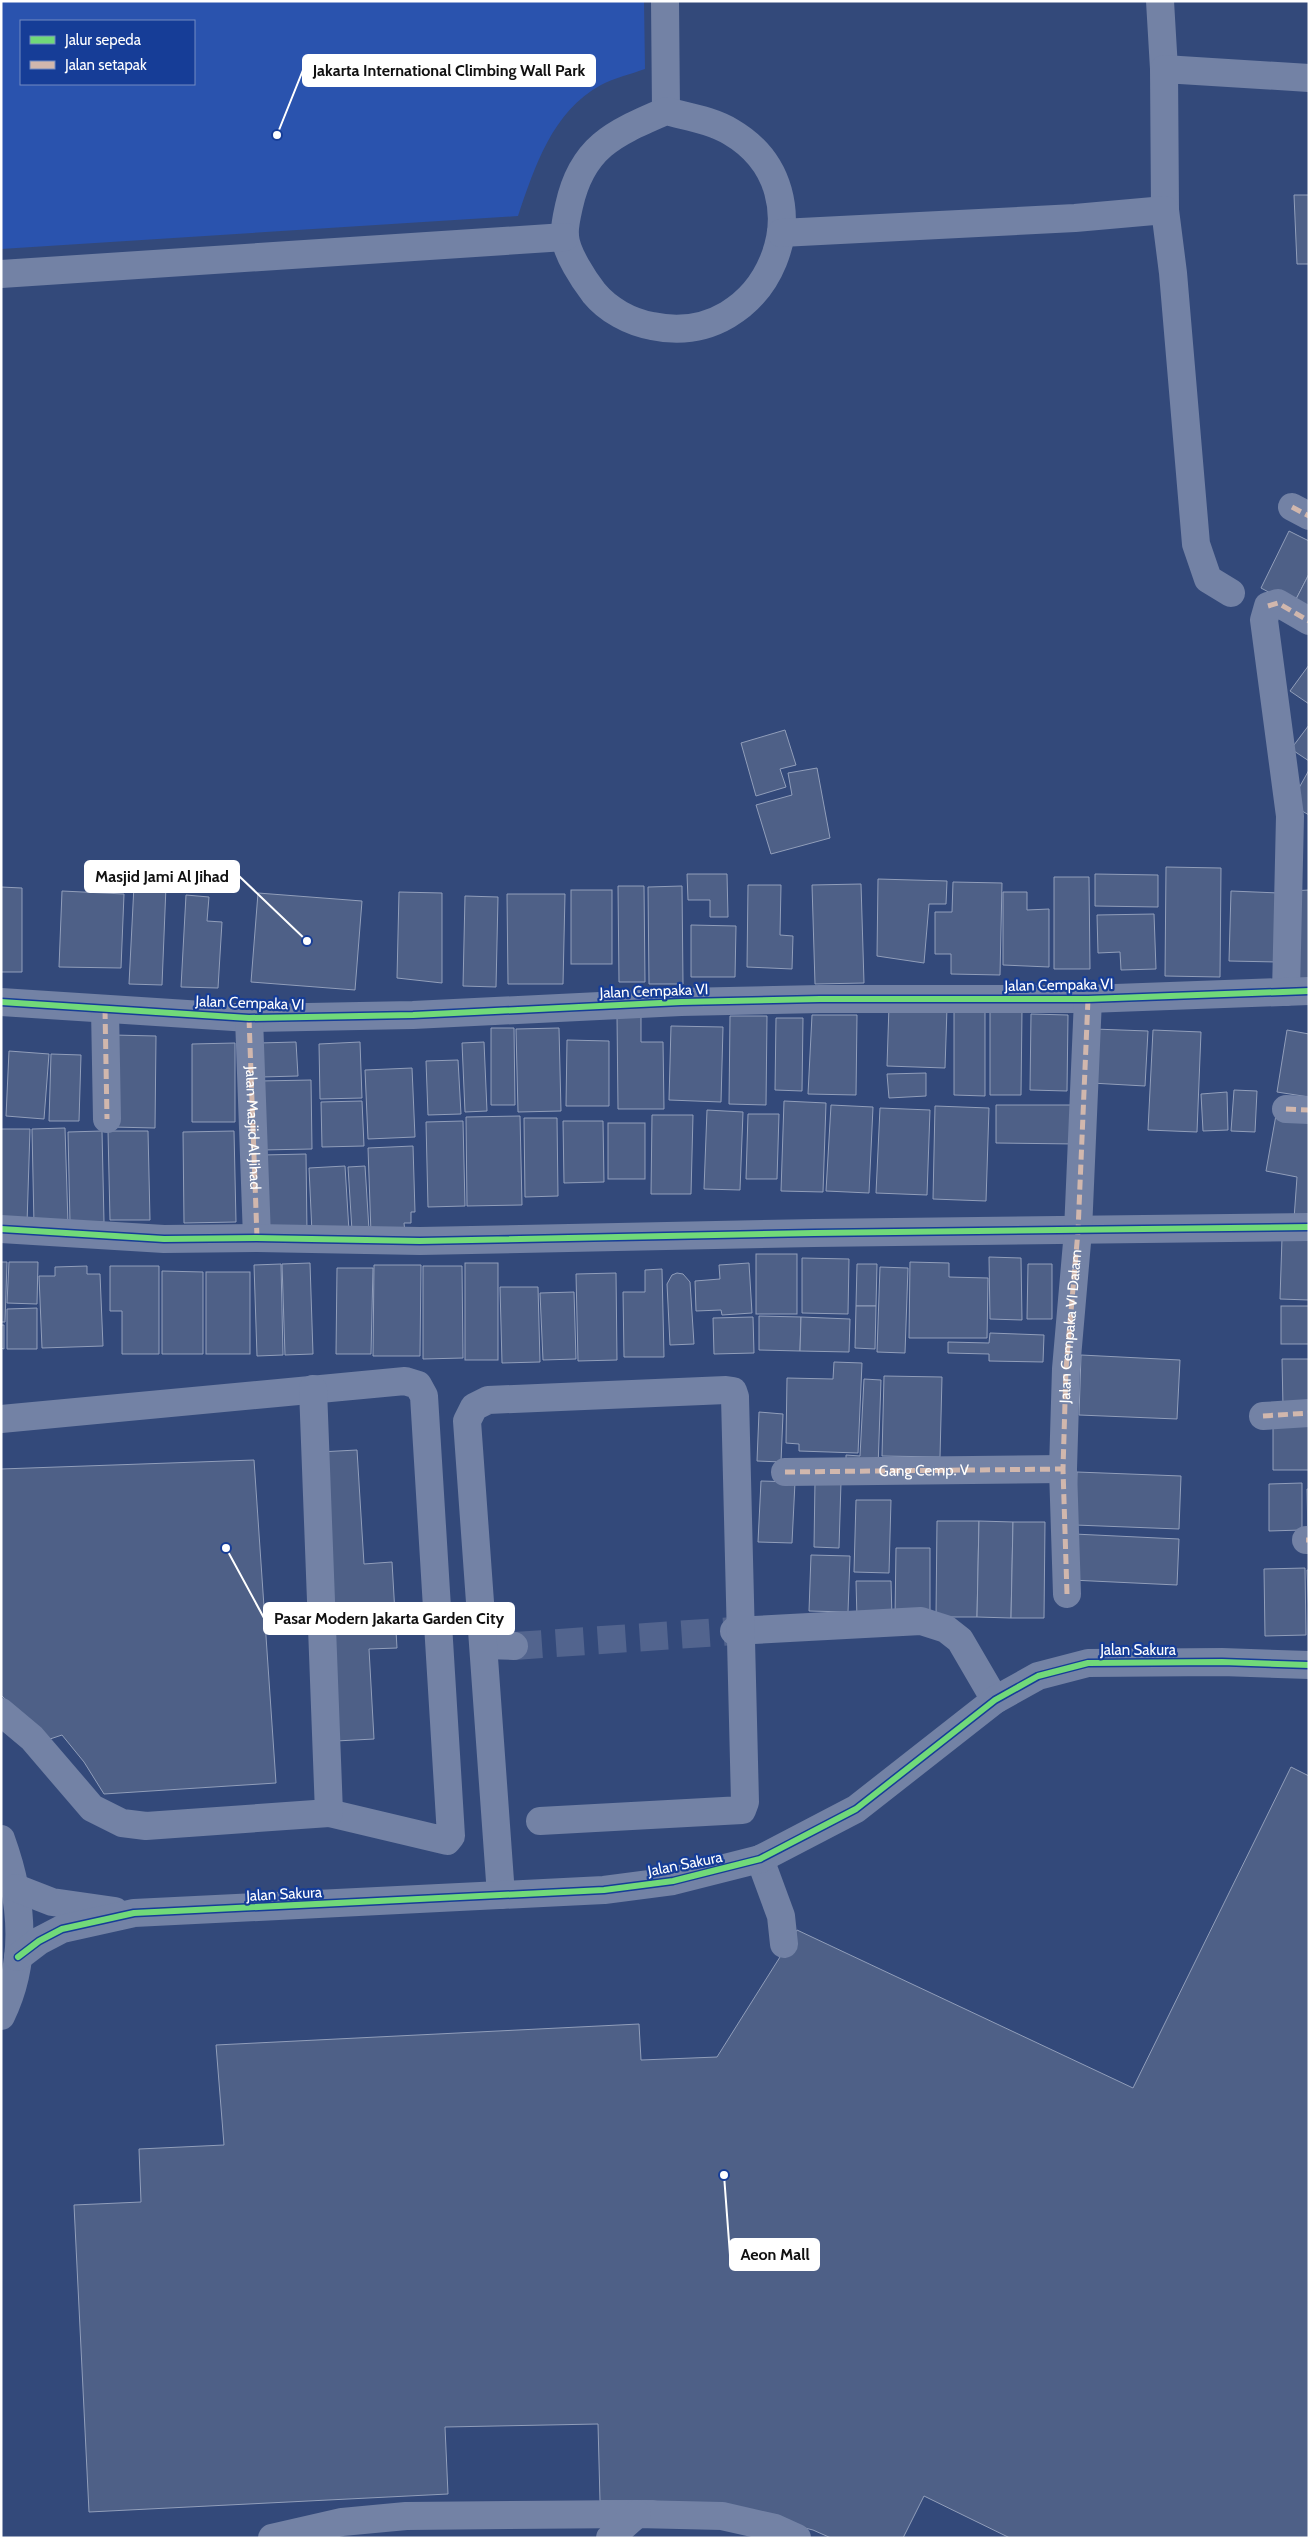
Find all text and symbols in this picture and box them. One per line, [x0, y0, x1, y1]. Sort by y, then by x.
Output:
legend [20, 20, 195, 85]
text: Jalur sepeda [64, 31, 142, 49]
callout: Jakarta International Climbing Wall Park [303, 55, 595, 86]
text: Jalan setapak [64, 56, 147, 74]
text: Jakarta International Climbing Wall Park [312, 61, 585, 80]
callout: Masjid Jami Al Jihad [85, 861, 239, 892]
text: Masjid Jami Al Jihad [95, 867, 229, 886]
street label: Jalan Cempaka VI [1003, 975, 1114, 995]
street label: Jalan Cempaka VI [598, 980, 709, 1002]
street label: Jalan Cempaka VI [194, 992, 305, 1014]
street label: Jalan Masjid Al Jihad [242, 1065, 264, 1190]
street label: Jalan Cempaka VI Dalam [1056, 1249, 1085, 1405]
street label: Gang Cemp. V [879, 1461, 970, 1480]
callout: Pasar Modern Jakarta Garden City [264, 1603, 514, 1634]
text: Pasar Modern Jakarta Garden City [274, 1609, 504, 1628]
street label: Jalan Sakura [1099, 1641, 1177, 1659]
street label: Jalan Sakura [645, 1848, 725, 1880]
street label: Jalan Sakura [245, 1883, 323, 1905]
callout: Aeon Mall [730, 2239, 819, 2270]
text: Aeon Mall [740, 2245, 810, 2264]

